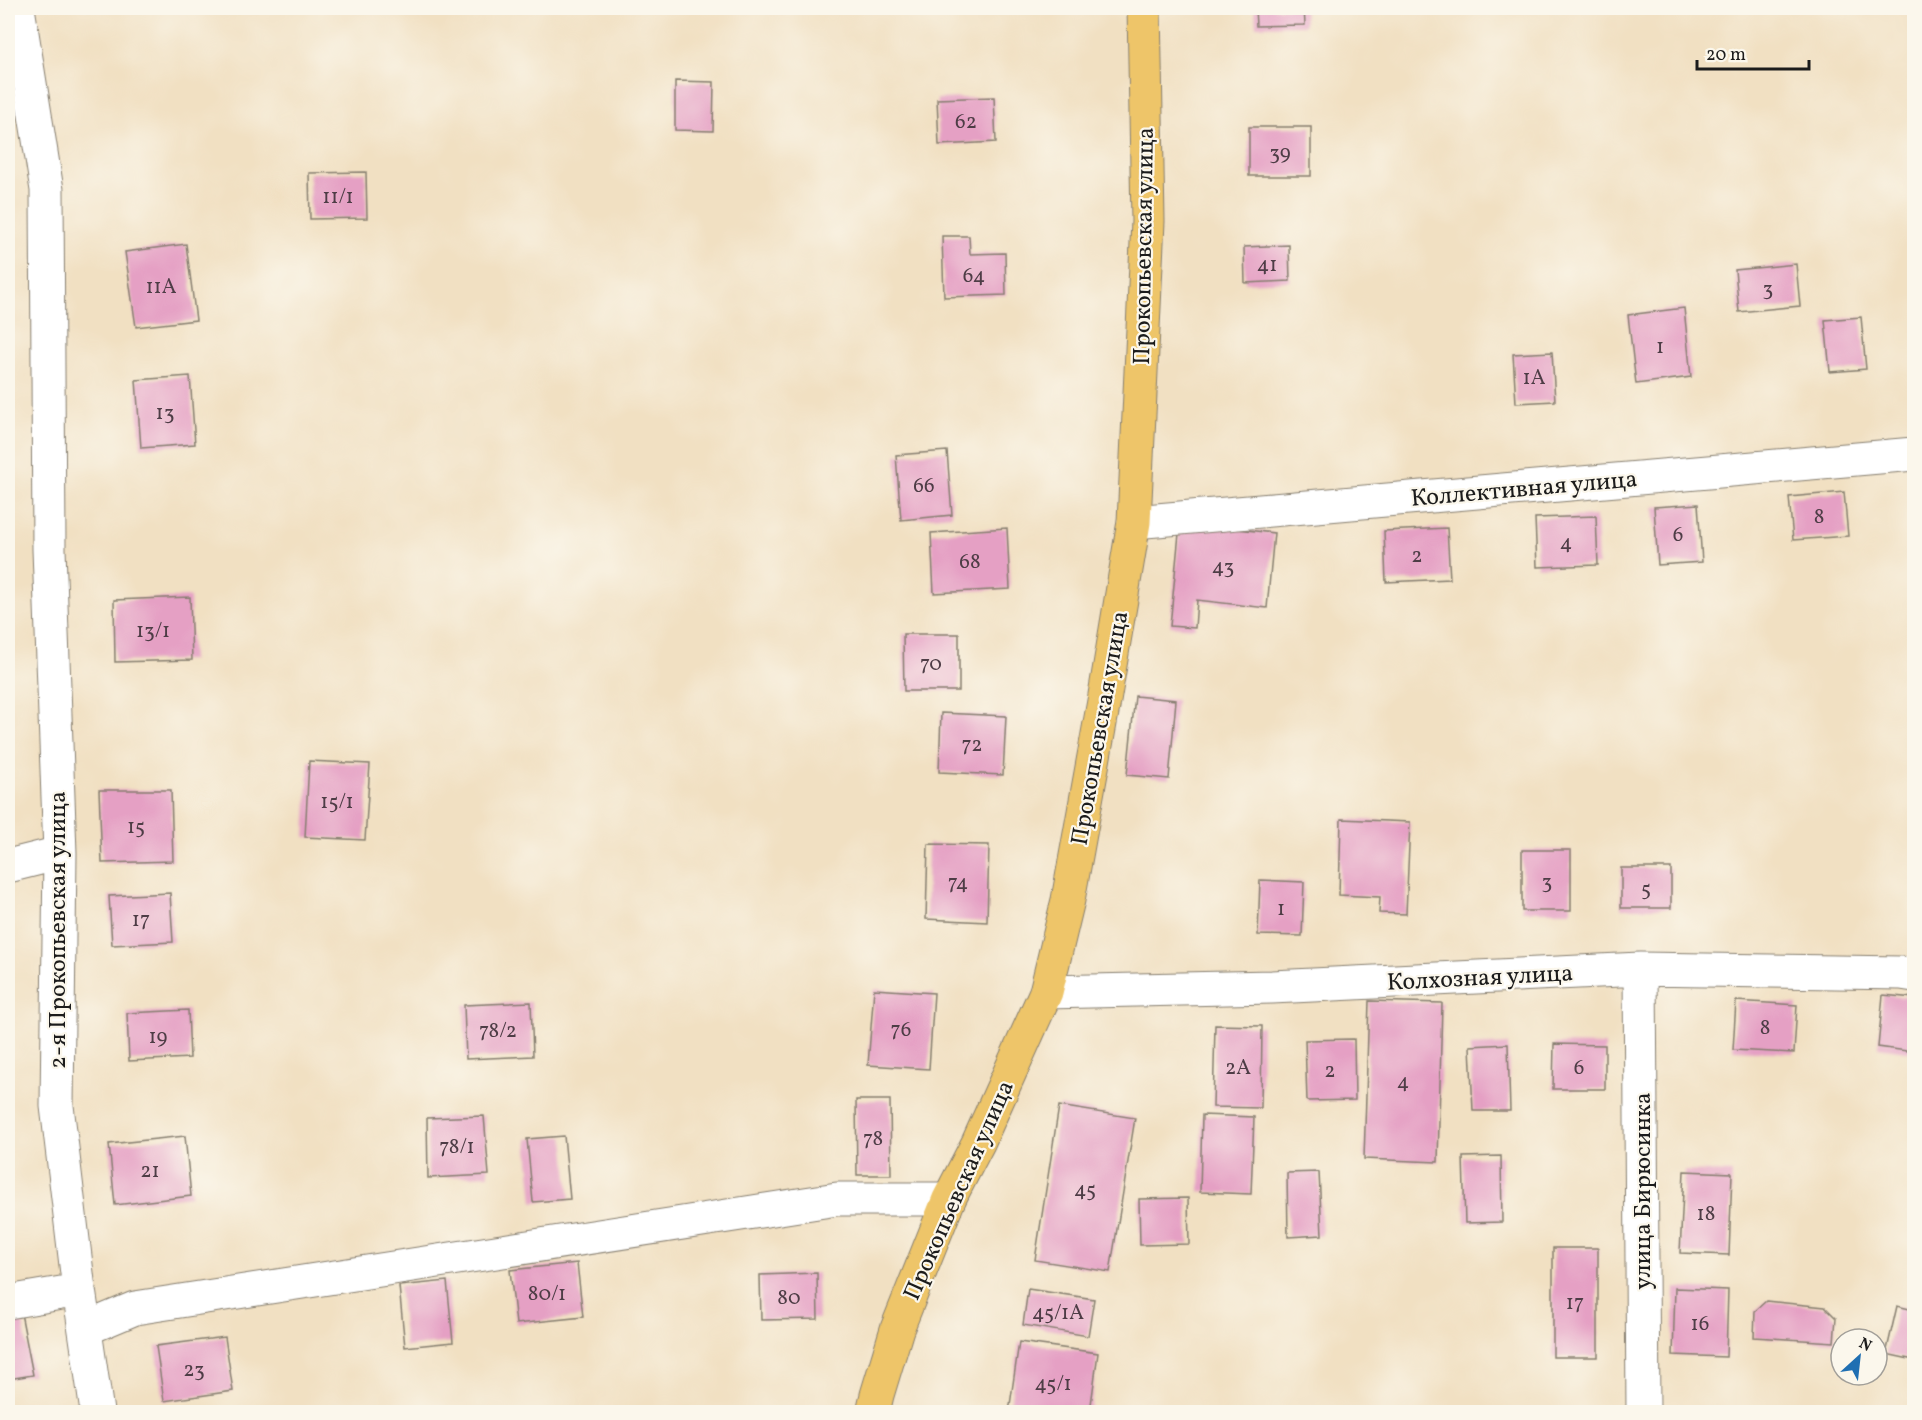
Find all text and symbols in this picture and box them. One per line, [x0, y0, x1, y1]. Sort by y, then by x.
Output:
scale bar [1697, 33, 1810, 71]
text: 20 m [1706, 43, 1746, 68]
house number: 62 [955, 108, 977, 137]
street label: Прокопьевская улица [1126, 127, 1164, 365]
house number: 39 [1269, 139, 1291, 168]
house number: 11/1 [322, 183, 354, 212]
house number: 41 [1257, 251, 1277, 280]
house number: 64 [963, 262, 985, 291]
house number: 11А [145, 273, 177, 302]
house number: 3 [1763, 275, 1773, 304]
house number: 1 [1656, 333, 1664, 362]
house number: 1А [1523, 364, 1546, 393]
house number: 13 [156, 399, 174, 428]
street label: Коллективная улица [1410, 463, 1639, 517]
house number: 66 [913, 472, 935, 501]
house number: 8 [1814, 503, 1824, 532]
house number: 6 [1673, 521, 1683, 550]
house number: 4 [1560, 529, 1572, 558]
house number: 2 [1411, 542, 1423, 571]
house number: 68 [959, 548, 981, 577]
house number: 43 [1212, 553, 1234, 582]
street label: Прокопьевская улица [1064, 608, 1138, 848]
house number: 13/1 [136, 617, 170, 646]
house number: 70 [920, 650, 942, 679]
house number: 72 [961, 731, 983, 760]
house number: 15/1 [320, 788, 354, 817]
street label: 2-я Прокопьевская улица [42, 791, 76, 1069]
house number: 15 [127, 813, 145, 842]
house number: 3 [1542, 868, 1552, 897]
house number: 74 [948, 869, 968, 898]
house number: 5 [1641, 875, 1651, 904]
house number: 1 [1277, 895, 1285, 924]
house number: 17 [132, 906, 150, 935]
street label: Колхозная улица [1386, 957, 1574, 1001]
house number: 8 [1760, 1014, 1770, 1043]
house number: 76 [891, 1016, 911, 1045]
house number: 78/2 [479, 1017, 517, 1046]
house number: 19 [148, 1023, 168, 1052]
house number: 2А [1225, 1054, 1251, 1083]
house number: 6 [1574, 1054, 1584, 1083]
house number: 2 [1324, 1057, 1336, 1086]
house number: 4 [1397, 1068, 1409, 1097]
street label: Прокопьевская улица [896, 1075, 1024, 1306]
street label: улица Бирюсинка [1627, 1092, 1661, 1290]
house number: 78 [863, 1125, 883, 1154]
house number: 78/1 [439, 1133, 475, 1162]
house number: 21 [140, 1157, 160, 1186]
house number: 45 [1074, 1176, 1096, 1205]
house number: 18 [1697, 1200, 1715, 1229]
house number: 80/1 [528, 1280, 566, 1309]
house number: 80 [777, 1284, 801, 1313]
house number: 17 [1566, 1289, 1584, 1318]
house number: 45/1А [1032, 1299, 1084, 1328]
house number: 16 [1691, 1310, 1709, 1339]
north arrow [1829, 1327, 1889, 1387]
text: N [1855, 1333, 1875, 1358]
house number: 23 [183, 1356, 205, 1385]
house number: 45/1 [1034, 1370, 1072, 1399]

